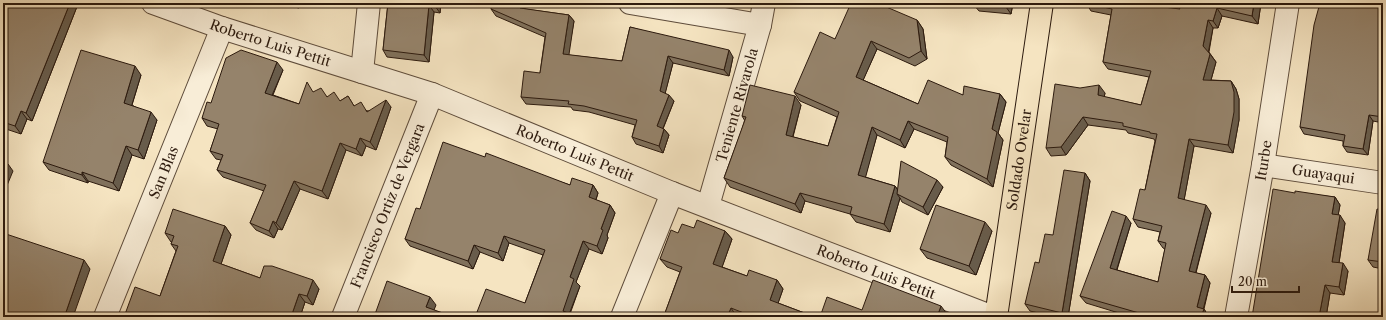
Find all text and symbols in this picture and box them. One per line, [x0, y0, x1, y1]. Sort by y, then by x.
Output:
street label: Roberto Luis Pettit [207, 15, 333, 71]
street label: Teniente Rivarola [712, 45, 762, 164]
street label: Soldado Ovelar [1003, 108, 1035, 211]
street label: Francisco Ortiz de Vergara [346, 120, 429, 291]
street label: Roberto Luis Pettit [513, 121, 637, 185]
street label: Iturbe [1251, 139, 1276, 182]
street label: San Blas [145, 143, 182, 202]
street label: Guayaqui [1291, 160, 1356, 188]
street label: Roberto Luis Pettit [814, 241, 938, 303]
scale bar [1232, 268, 1299, 294]
text: 20 m [1238, 274, 1267, 289]

